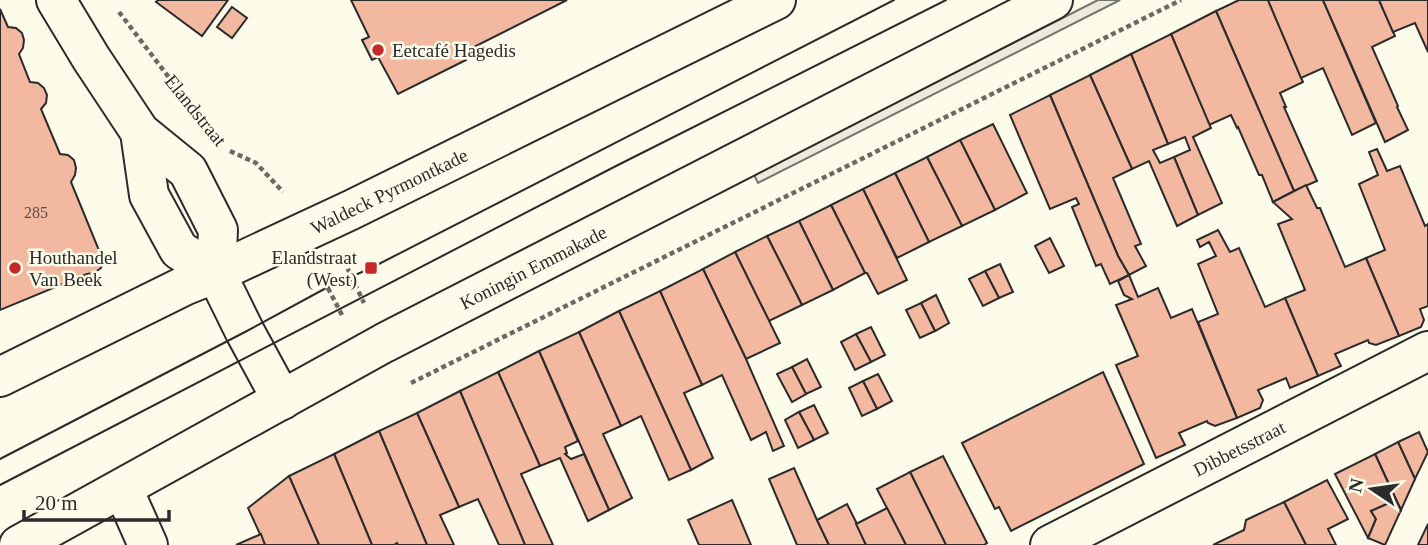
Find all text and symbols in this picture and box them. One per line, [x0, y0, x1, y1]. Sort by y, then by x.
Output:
place label: Eetcafé Hagedis [392, 40, 516, 61]
marker: Eetcafé Hagedis [370, 42, 386, 58]
street label: Elandstraat [161, 70, 231, 151]
street label: Waldeck Pyrmontkade [307, 144, 471, 239]
house number: 285 [24, 204, 48, 221]
street label: Koningin Emmakade [456, 221, 610, 314]
place label: Houthandel Van Beek [29, 247, 118, 290]
place label: Elandstraat (West) [272, 247, 358, 291]
marker: Houthandel Van Beek [7, 260, 23, 276]
marker: Elandstraat (West) [363, 260, 379, 276]
street label: Dibbetsstraat [1190, 416, 1289, 481]
north arrow [1337, 454, 1407, 524]
text: N [1344, 476, 1368, 494]
scale bar [24, 478, 170, 522]
text: 20 m [35, 491, 78, 515]

